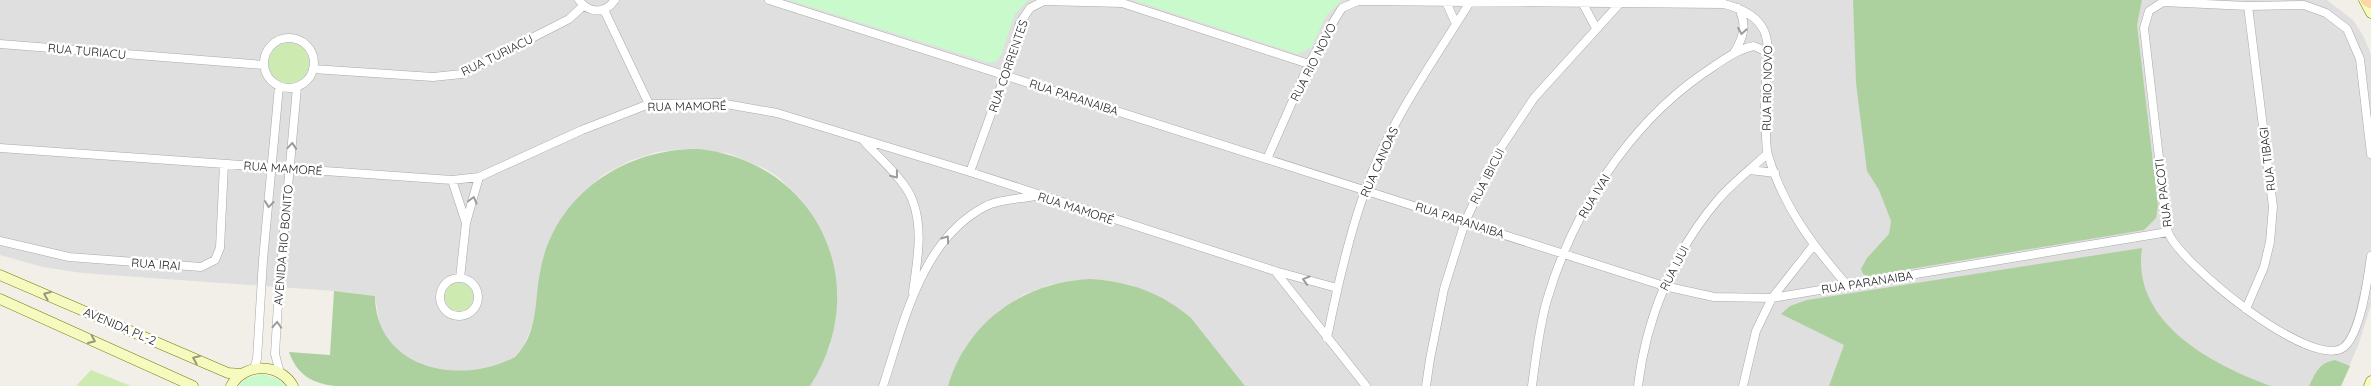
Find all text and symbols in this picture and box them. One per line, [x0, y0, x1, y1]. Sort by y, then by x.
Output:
street label: RUA CORRENTES [985, 18, 1031, 114]
street label: RUA RIO NOVO [1287, 20, 1339, 104]
one-way arrow [1738, 26, 1748, 35]
street label: RUA TURIACU [458, 31, 536, 79]
street label: RUA TURIACU [47, 40, 127, 62]
street label: RUA RIO NOVO [1759, 45, 1775, 131]
street label: RUA PARANAIBA [1028, 76, 1121, 119]
street label: RUA MAMORÉ [647, 98, 727, 114]
street label: RUA CANOAS [1357, 124, 1401, 200]
street label: RUA TIBAGI [2256, 126, 2278, 192]
one-way arrow [287, 141, 298, 149]
street label: RUA IBICUI [1467, 146, 1507, 206]
street label: RUA MAMORÉ [243, 158, 323, 178]
street label: RUA PACOTI [2151, 158, 2175, 228]
one-way arrow [889, 169, 897, 178]
street label: RUA IVAI [1575, 171, 1613, 221]
street label: AVENIDA RIO BONITO [270, 184, 296, 306]
street label: RUA MAMORÉ [1036, 189, 1116, 227]
one-way arrow [467, 197, 477, 205]
street label: RUA PARANAIBA [1414, 199, 1507, 242]
one-way arrow [264, 200, 275, 208]
one-way arrow [940, 235, 949, 245]
street label: RUA IJUI [1656, 243, 1692, 293]
street label: RUA IRAI [131, 255, 181, 273]
street label: RUA PARANAIBA [1820, 267, 1914, 297]
one-way arrow [1302, 275, 1310, 285]
one-way arrow [43, 290, 52, 301]
street label: AVENIDA PL-2 [81, 304, 159, 348]
one-way arrow [271, 321, 282, 329]
one-way arrow [87, 334, 96, 345]
one-way arrow [192, 354, 201, 365]

